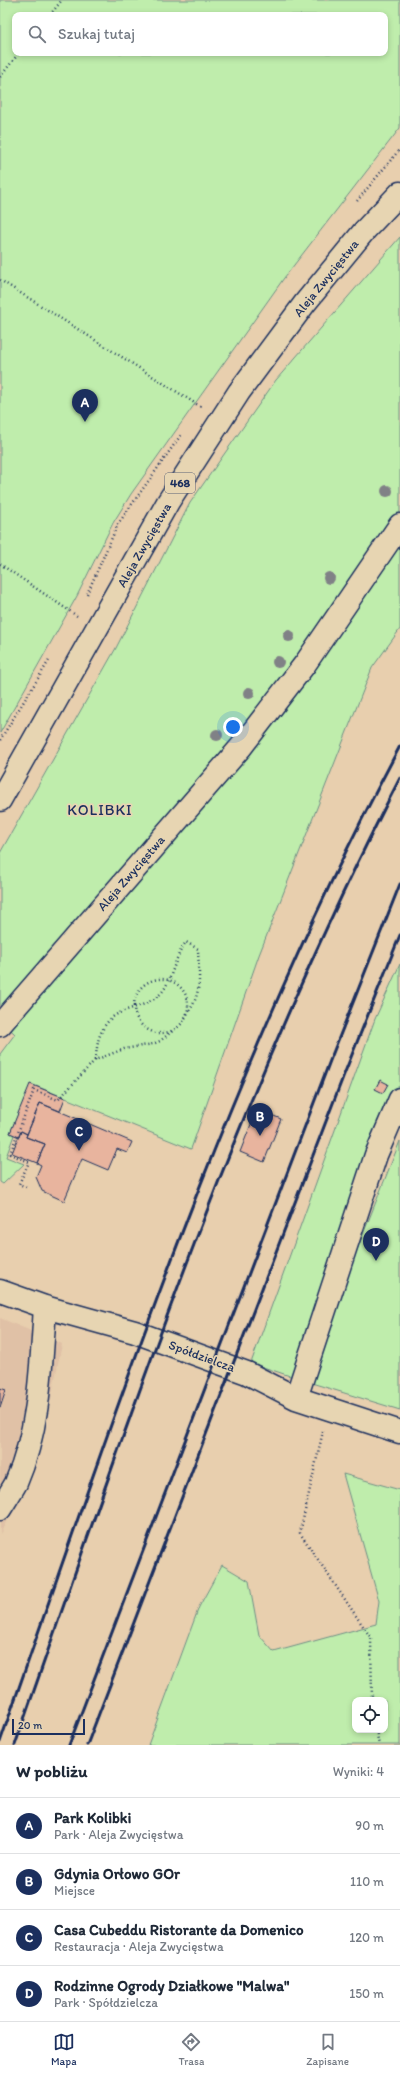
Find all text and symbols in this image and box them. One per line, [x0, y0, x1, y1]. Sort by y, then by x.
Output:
search box [12, 12, 388, 56]
icon: search [26, 23, 48, 45]
text: Szukaj tutaj [58, 25, 135, 43]
street label: Aleja Zwycięstwa [290, 236, 362, 320]
pin: A [72, 389, 98, 422]
road number: 468 [165, 473, 195, 493]
street label: Aleja Zwycięstwa [114, 500, 174, 590]
your location [223, 717, 243, 737]
district label: KOLIBKI [67, 801, 133, 819]
street label: Aleja Zwycięstwa [94, 832, 168, 914]
pin: B [247, 1103, 273, 1136]
pin: C [66, 1118, 92, 1151]
pin: D [363, 1228, 389, 1261]
street label: Spółdzielcza [167, 1337, 237, 1375]
map controls [352, 1697, 388, 1733]
button: locate [352, 1697, 388, 1733]
scale bar [12, 1717, 85, 1736]
text: 20 m [18, 1719, 42, 1732]
text: W pobliżu [16, 1761, 87, 1781]
text: Wyniki: 4 [333, 1764, 384, 1779]
text: Park Kolibki [54, 1809, 131, 1827]
text: A [25, 1818, 33, 1833]
text: 90 m [355, 1818, 384, 1833]
text: Park · Aleja Zwycięstwa [54, 1827, 183, 1842]
text: Gdynia Orłowo GOr [54, 1865, 180, 1883]
text: B [25, 1874, 33, 1889]
text: 110 m [350, 1874, 384, 1889]
text: Miejsce [54, 1883, 95, 1898]
text: Casa Cubeddu Ristorante da Domenico [54, 1921, 304, 1939]
text: C [25, 1930, 33, 1945]
text: 120 m [349, 1930, 384, 1945]
text: Restauracja · Aleja Zwycięstwa [54, 1939, 224, 1954]
text: Rodzinne Ogrody Działkowe "Malwa" [54, 1977, 290, 1995]
text: D [25, 1986, 33, 2001]
text: 150 m [349, 1986, 384, 2001]
text: Park · Spółdzielcza [54, 1995, 158, 2010]
tab: Mapa [51, 2031, 77, 2068]
tab: Trasa [179, 2031, 204, 2068]
tab: Zapisane [306, 2031, 349, 2068]

